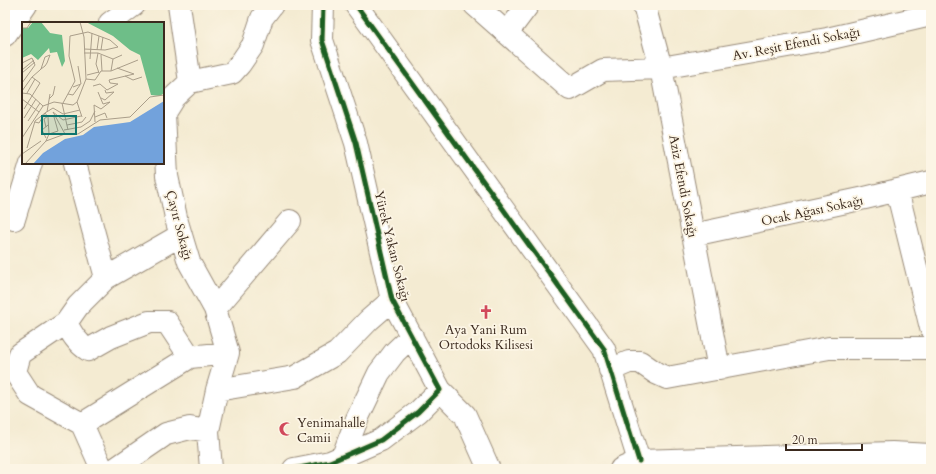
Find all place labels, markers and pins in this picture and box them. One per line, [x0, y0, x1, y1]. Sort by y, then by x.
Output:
church icon: Aya Yani Rum Ortodoks Kilisesi [478, 304, 494, 320]
place label: Aya Yani Rum Ortodoks Kilisesi [439, 321, 534, 354]
place label: Yenimahalle Camii [297, 414, 366, 447]
mosque icon: Yenimahalle Camii [278, 421, 294, 437]

